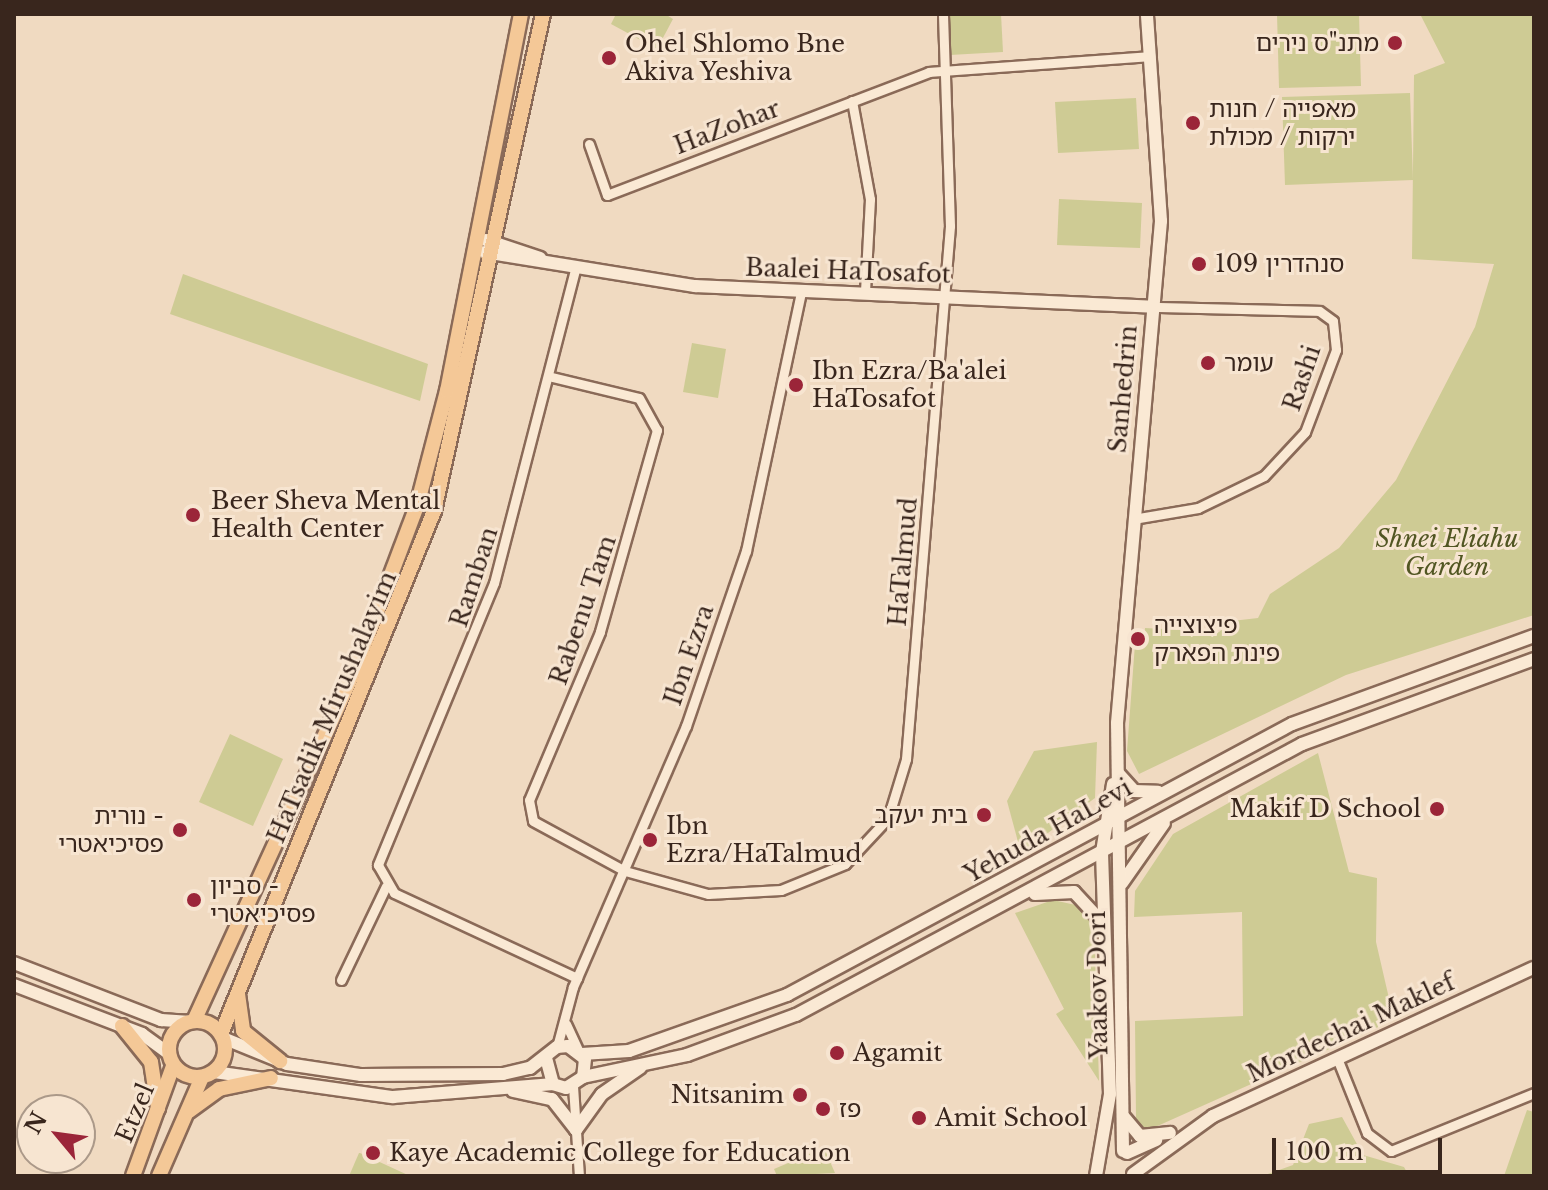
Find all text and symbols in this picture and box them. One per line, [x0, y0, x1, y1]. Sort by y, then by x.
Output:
place label: מתנ"ס נירים [1256, 29, 1379, 57]
place label: Ohel Shlomo Bne Akiva Yeshiva [625, 30, 845, 86]
marker: מתנ"ס נירים [1386, 34, 1404, 52]
marker: Ohel Shlomo Bne Akiva Yeshiva [600, 49, 618, 67]
street label: HaZohar [670, 94, 784, 160]
place label: מאפייה / חנות ירקות / מכולת [1209, 95, 1356, 151]
marker: מאפייה / חנות ירקות / מכולת [1184, 114, 1202, 132]
place label: סנהדרין 109 [1215, 250, 1344, 278]
street label: Baalei HaTosafot [745, 253, 951, 289]
marker: סנהדרין 109 [1190, 255, 1208, 273]
street label: Sanhedrin [1103, 324, 1143, 454]
street label: Rashi [1277, 341, 1327, 415]
place label: עומר [1224, 349, 1274, 377]
marker: עומר [1199, 354, 1217, 372]
place label: Ibn Ezra/Ba'alei HaTosafot [812, 357, 1007, 413]
marker: Ibn Ezra/Ba'alei HaTosafot [787, 376, 805, 394]
place label: Beer Sheva Mental Health Center [211, 487, 441, 543]
street label: HaTalmud [883, 496, 923, 628]
marker: Beer Sheva Mental Health Center [182, 504, 204, 526]
street label: Ramban [444, 523, 504, 631]
park label: Shnei Eliahu Garden [1375, 525, 1519, 581]
street label: Rabenu Tam [544, 531, 622, 689]
street label: HaTsadik Mirushalayim [262, 567, 402, 847]
street label: Ibn Ezra [658, 601, 720, 709]
place label: פיצוצייה פינת הפארק [1154, 611, 1280, 667]
marker: פיצוצייה פינת הפארק [1129, 630, 1147, 648]
street label: Yehuda HaLevi [959, 773, 1137, 889]
place label: Makif D School [1230, 795, 1421, 823]
marker: Makif D School [1428, 800, 1446, 818]
place label: בית יעקב [874, 801, 968, 829]
place label: נורית - פסיכיאטרי [58, 802, 164, 858]
marker: בית יעקב [975, 806, 993, 824]
place label: Ibn Ezra/HaTalmud [666, 812, 862, 868]
marker: נורית - פסיכיאטרי [171, 821, 189, 839]
marker: Ibn Ezra/HaTalmud [641, 831, 659, 849]
place label: סביון - פסיכיאטרי [210, 872, 316, 928]
marker: סביון - פסיכיאטרי [185, 891, 203, 909]
street label: Yaakov Dori [1082, 910, 1114, 1060]
street label: Mordechai Maklef [1243, 967, 1459, 1089]
place label: Agamit [853, 1039, 942, 1067]
marker: Agamit [828, 1044, 846, 1062]
street label: Etzel [110, 1079, 160, 1147]
place label: Nitsanim [671, 1081, 784, 1109]
marker: Nitsanim [791, 1086, 809, 1104]
north arrow [16, 1094, 96, 1174]
place label: פז [839, 1095, 861, 1123]
marker: פז [814, 1100, 832, 1118]
place label: Amit School [935, 1104, 1087, 1132]
text: N [19, 1108, 53, 1139]
marker: Amit School [910, 1109, 928, 1127]
scale bar [1276, 1122, 1446, 1172]
text: 100 m [1286, 1137, 1364, 1166]
place label: Kaye Academic College for Education [389, 1139, 852, 1167]
marker: Kaye Academic College for Education [364, 1144, 382, 1162]

